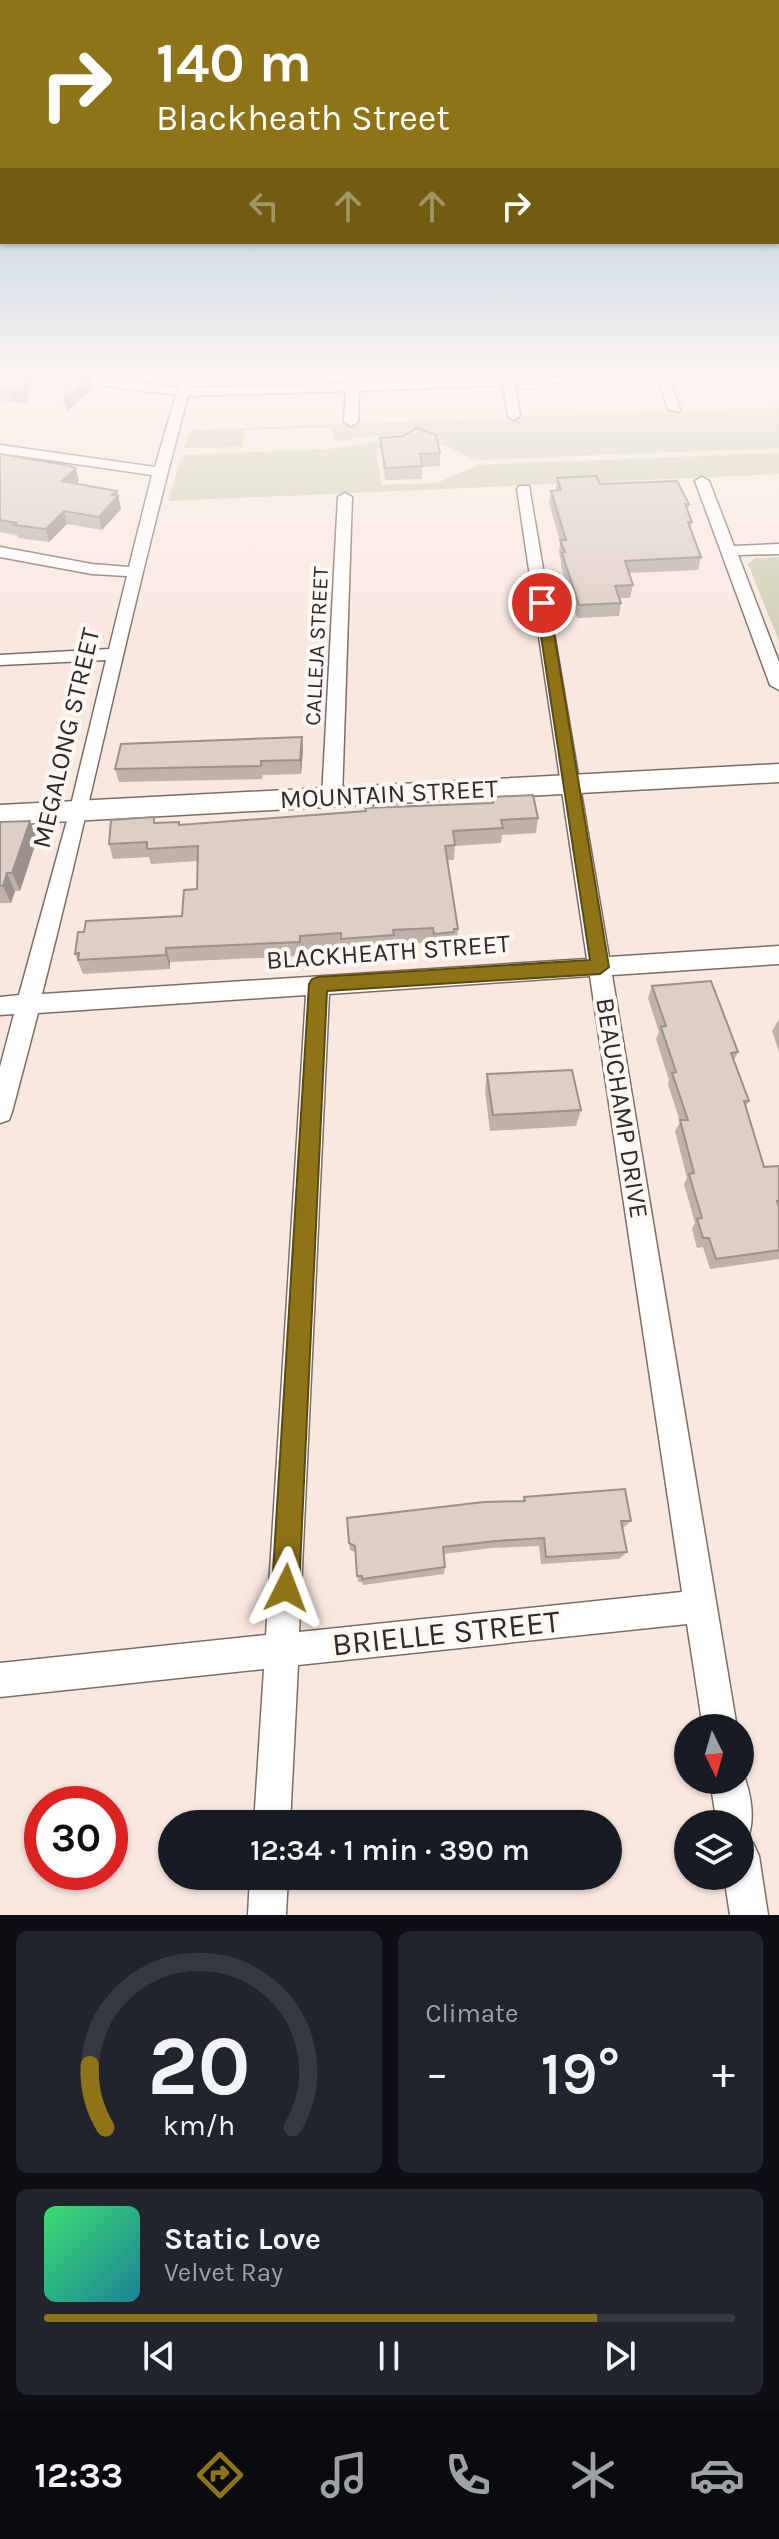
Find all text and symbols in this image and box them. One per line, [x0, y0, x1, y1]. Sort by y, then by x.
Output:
text: 140 m [156, 30, 312, 95]
icon: right [24, 32, 128, 136]
text: Blackheath Street [156, 97, 450, 139]
icon: left [242, 184, 286, 228]
icon: ahead [326, 184, 370, 228]
icon: ahead [410, 184, 454, 228]
icon: right [494, 184, 538, 228]
street label: CALLEJA STREET [300, 566, 334, 726]
pin [508, 569, 576, 637]
icon: arrive [520, 581, 564, 625]
street label: MEGALONG STREET [26, 625, 106, 851]
street label: MOUNTAIN STREET [279, 773, 499, 815]
street label: BLACKHEATH STREET [265, 928, 511, 976]
street label: BEAUCHAMP DRIVE [589, 995, 655, 1221]
position arrow [244, 1546, 328, 1630]
street label: BRIELLE STREET [330, 1603, 562, 1663]
north arrow [674, 1714, 754, 1794]
map controls [674, 1714, 754, 1890]
speed limit sign: 30 [24, 1786, 128, 1890]
button: layers [674, 1810, 754, 1890]
text: 12:34 · 1 min · 390 m [250, 1832, 530, 1868]
text: Climate [426, 1998, 518, 2029]
text: 20 [147, 2018, 250, 2115]
text: 19° [540, 2039, 620, 2109]
text: − [426, 2048, 449, 2099]
text: + [712, 2048, 735, 2099]
text: km/h [163, 2109, 235, 2142]
text: Static Love [164, 2221, 321, 2257]
text: Velvet Ray [164, 2257, 283, 2288]
icon: previous [137, 2334, 181, 2378]
icon: pause [367, 2334, 411, 2378]
icon: next [598, 2334, 642, 2378]
icon: directions [192, 2447, 248, 2503]
icon: music [316, 2447, 372, 2503]
icon: phone [440, 2447, 496, 2503]
icon: climate [565, 2447, 621, 2503]
icon: car [689, 2447, 745, 2503]
text: 12:33 [34, 2454, 123, 2496]

